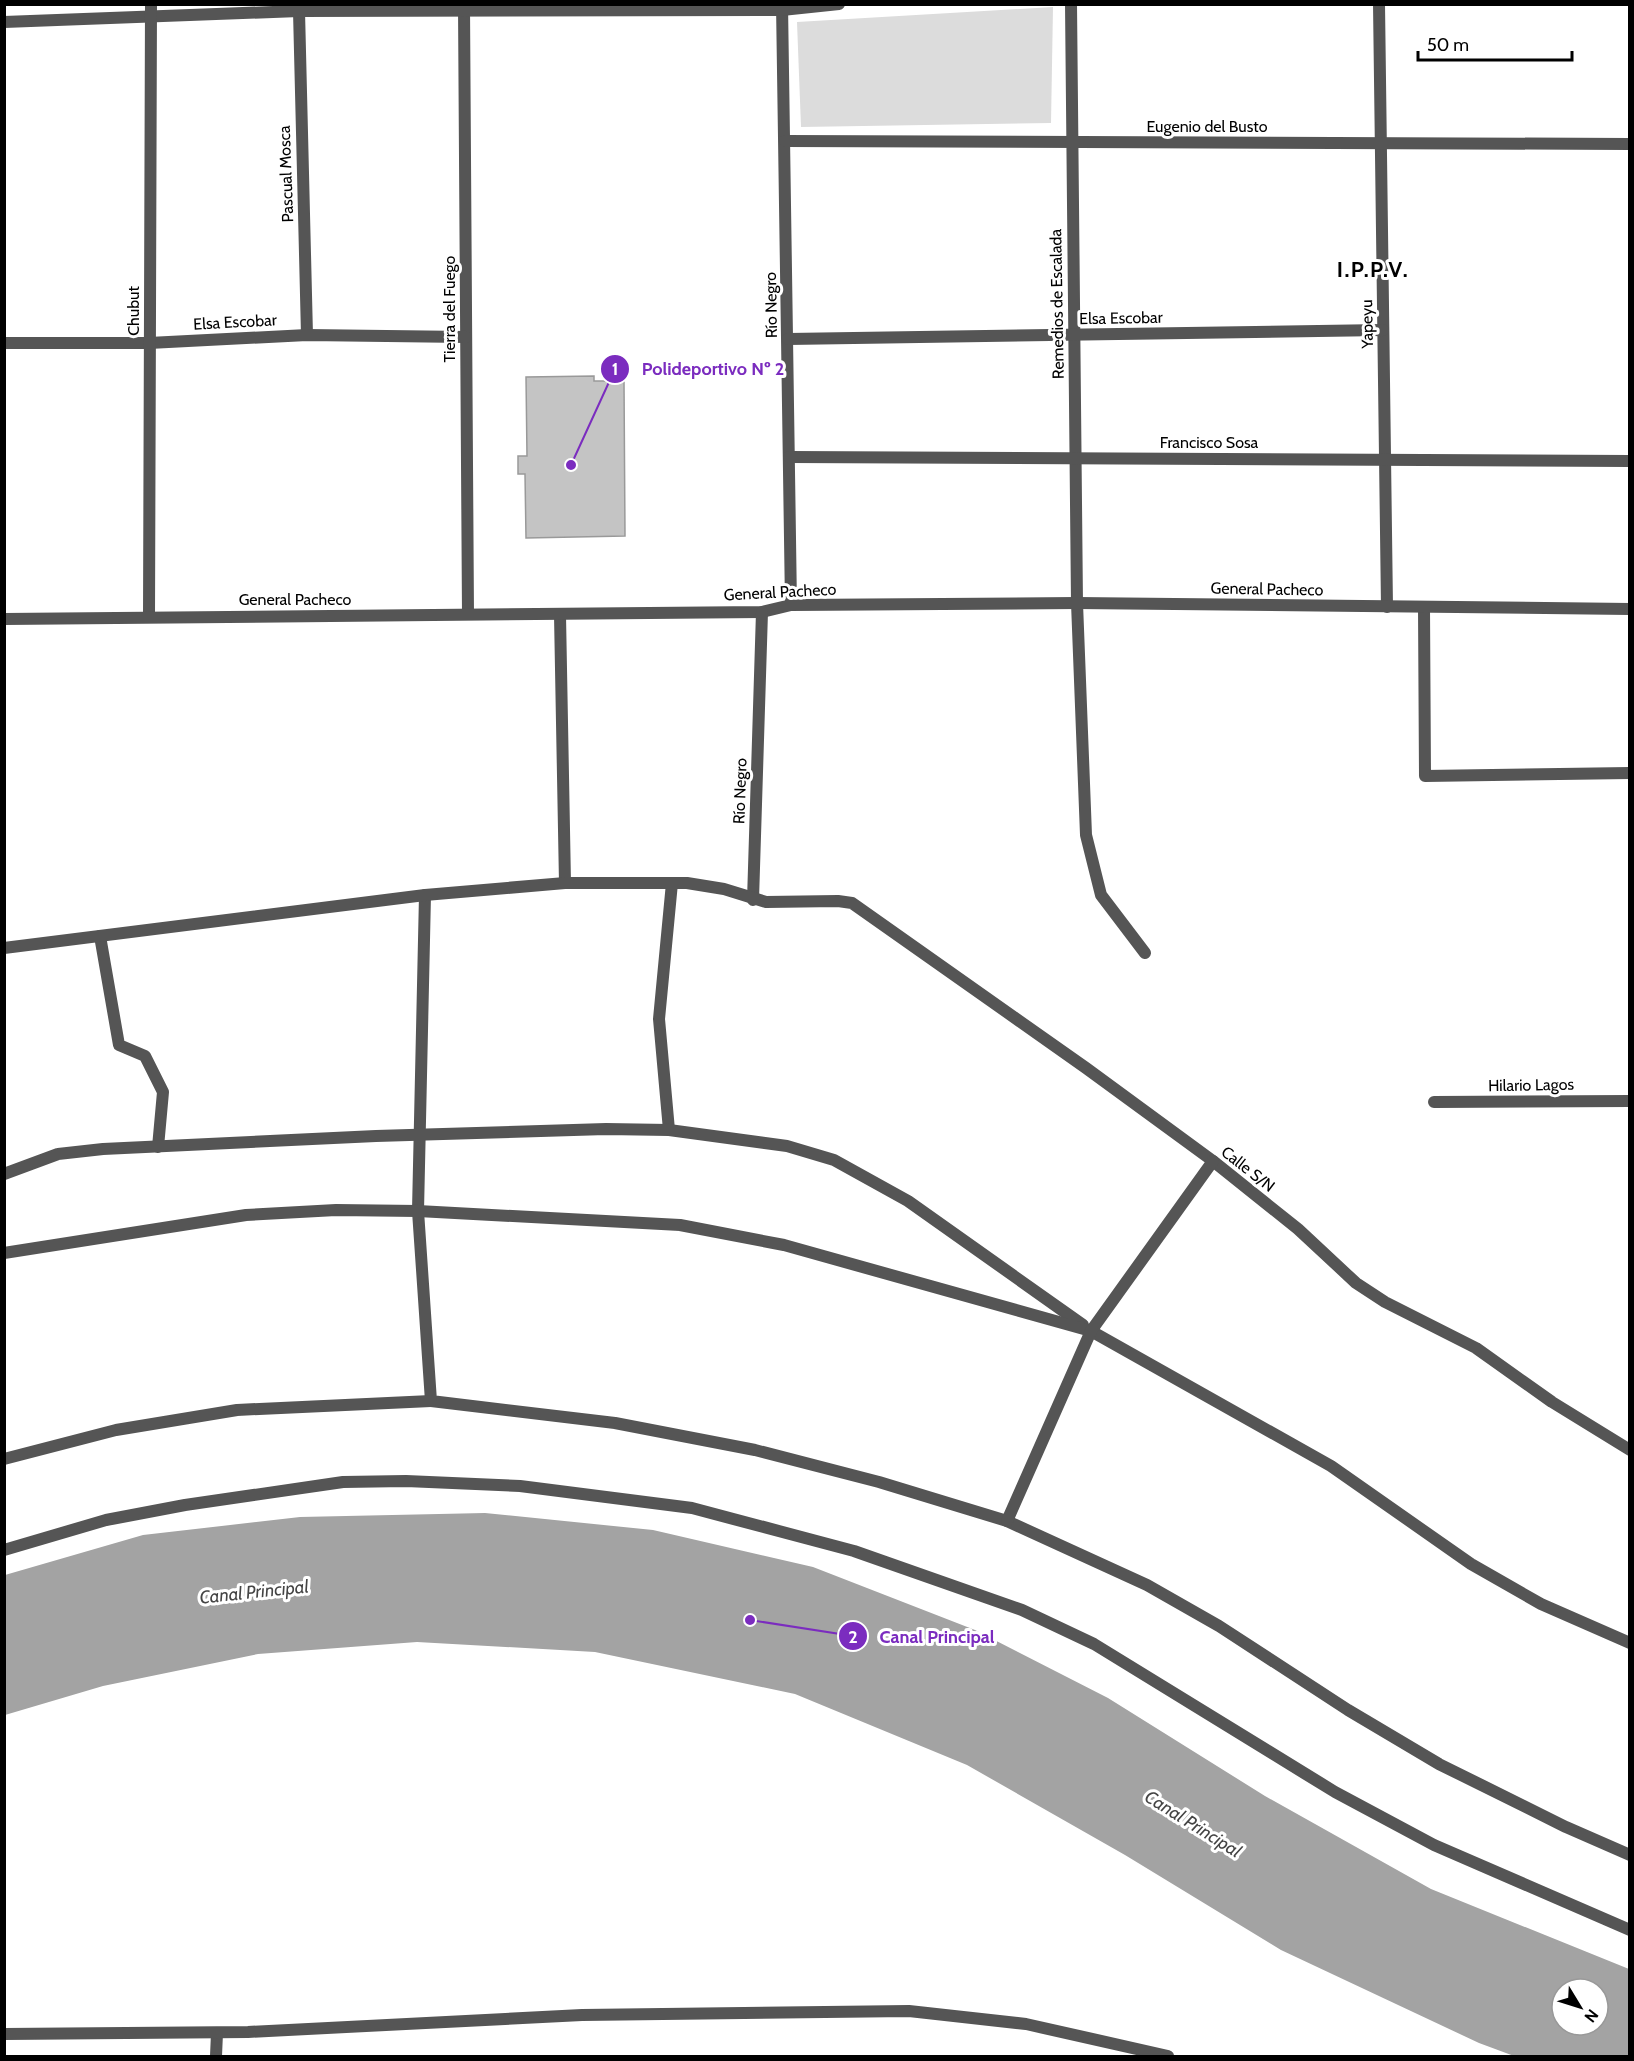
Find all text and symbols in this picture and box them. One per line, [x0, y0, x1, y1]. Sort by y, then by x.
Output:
scale bar [1418, 24, 1572, 62]
text: 50 m [1427, 34, 1469, 56]
street label: Eugenio del Busto [1147, 117, 1268, 136]
street label: Pascual Mosca [275, 125, 297, 223]
street label: Remedios de Escalada [1046, 228, 1068, 379]
street label: Tierra del Fuego [440, 255, 459, 362]
district label: I.P.P.V. [1337, 256, 1409, 283]
street label: Río Negro [761, 272, 781, 338]
street label: Chubut [124, 286, 143, 336]
street label: Yapeyu [1357, 299, 1377, 350]
street label: Elsa Escobar [1079, 308, 1164, 328]
street label: Elsa Escobar [193, 310, 278, 334]
callout: Polideportivo Nº 2 [600, 351, 796, 387]
text: 1 [612, 358, 618, 380]
text: Polideportivo Nº 2 [642, 358, 784, 380]
street label: Francisco Sosa [1160, 433, 1259, 452]
street label: General Pacheco [1210, 579, 1324, 599]
street label: General Pacheco [723, 580, 837, 604]
street label: General Pacheco [239, 590, 352, 609]
street label: Río Negro [729, 757, 751, 824]
street label: Hilario Lagos [1488, 1075, 1575, 1095]
street label: Calle S/N [1217, 1142, 1279, 1196]
water label: Canal Principal [198, 1575, 310, 1609]
callout: Canal Principal [838, 1618, 1007, 1654]
text: 2 [848, 1626, 858, 1648]
text: Canal Principal [880, 1626, 995, 1648]
water label: Canal Principal [1141, 1786, 1246, 1863]
north arrow [1550, 1977, 1610, 2037]
text: N [1580, 2006, 1602, 2026]

